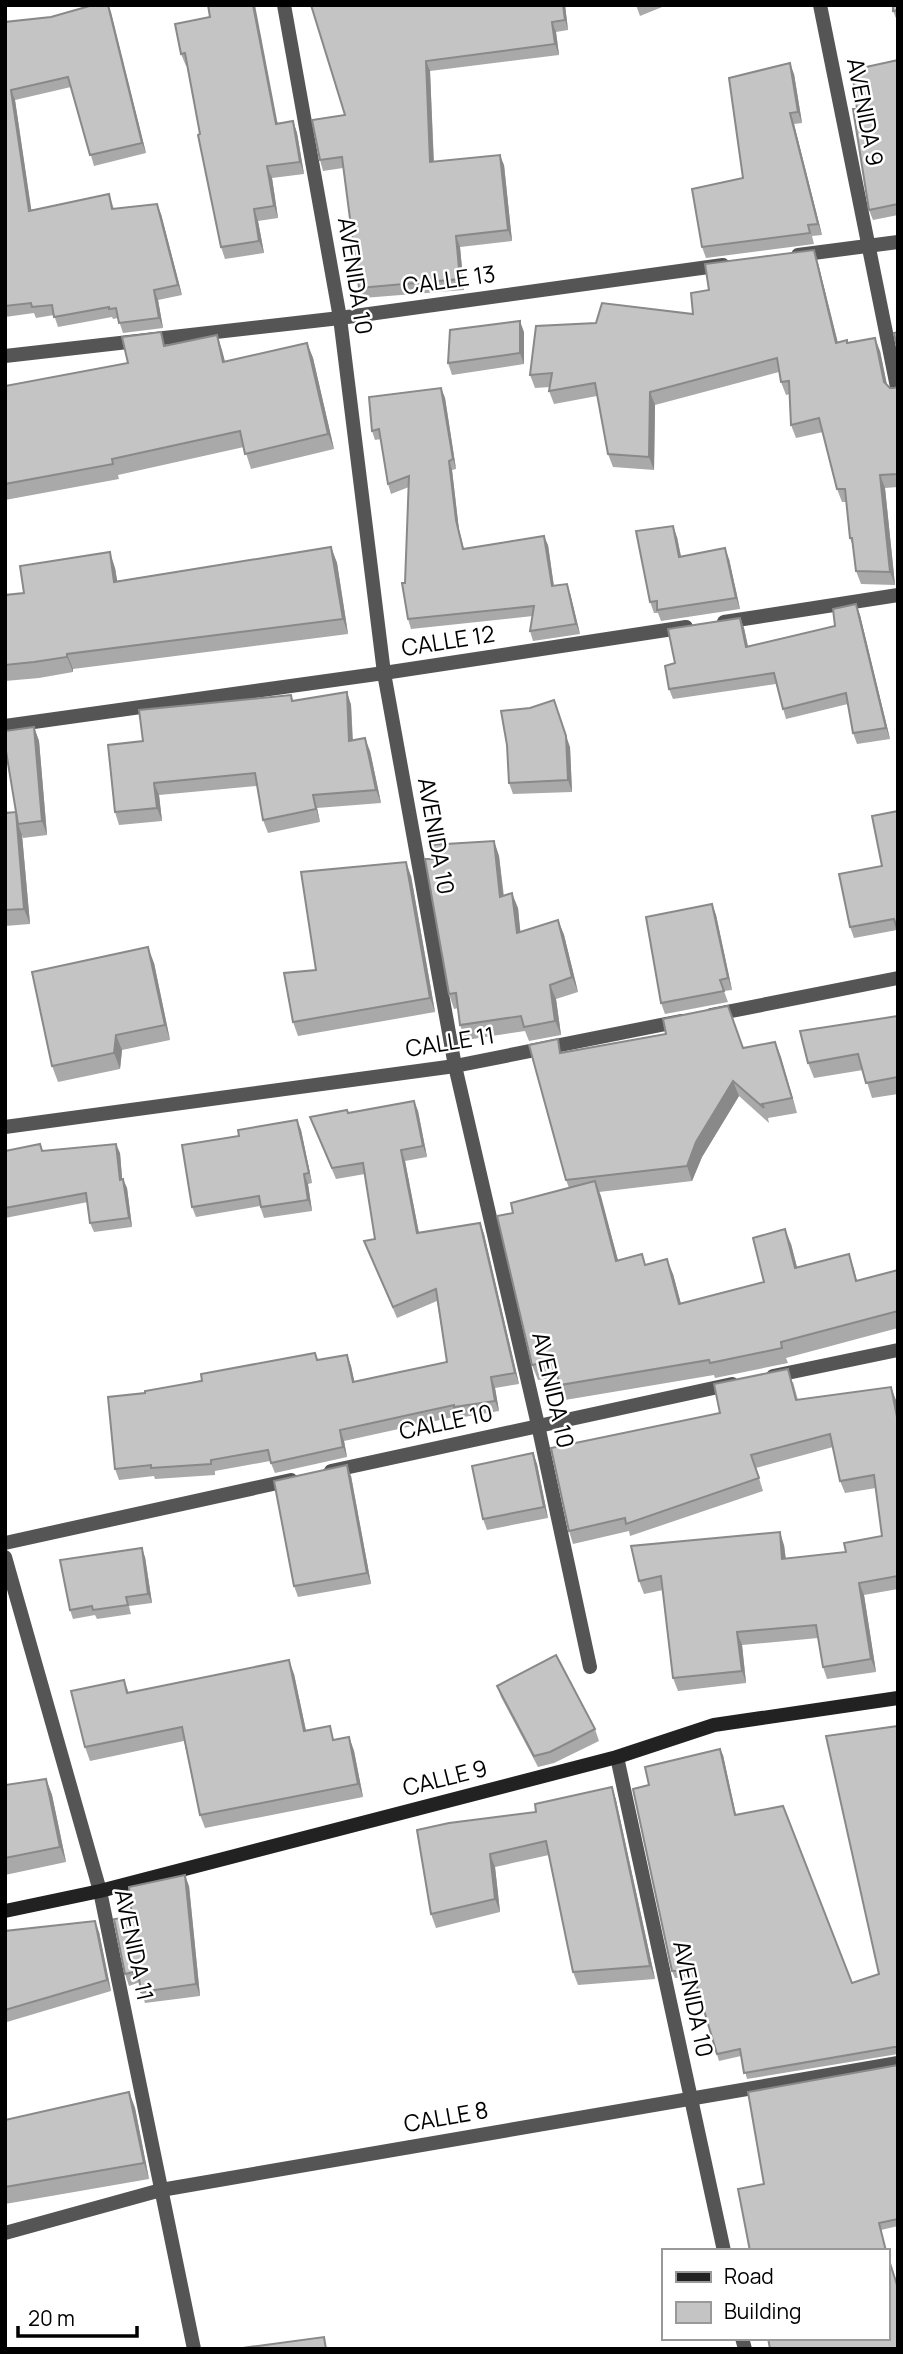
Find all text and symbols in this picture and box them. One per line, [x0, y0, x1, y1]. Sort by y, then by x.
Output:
street label: AVENIDA 9 [840, 55, 892, 169]
street label: AVENIDA 10 [331, 215, 381, 337]
street label: CALLE 13 [400, 257, 497, 301]
street label: CALLE 12 [399, 617, 497, 663]
street label: AVENIDA 10 [411, 775, 463, 897]
street label: CALLE 11 [403, 1018, 497, 1064]
street label: AVENIDA 10 [525, 1329, 583, 1451]
street label: CALLE 10 [396, 1396, 495, 1447]
street label: CALLE 9 [399, 1751, 490, 1803]
street label: AVENIDA 11 [108, 1886, 162, 2003]
street label: AVENIDA 10 [666, 1938, 722, 2060]
street label: CALLE 8 [401, 2093, 491, 2139]
legend [662, 2249, 889, 2340]
text: Road [724, 2262, 774, 2290]
scale bar [18, 2294, 136, 2338]
text: Building [724, 2297, 801, 2325]
text: 20 m [28, 2304, 75, 2332]

